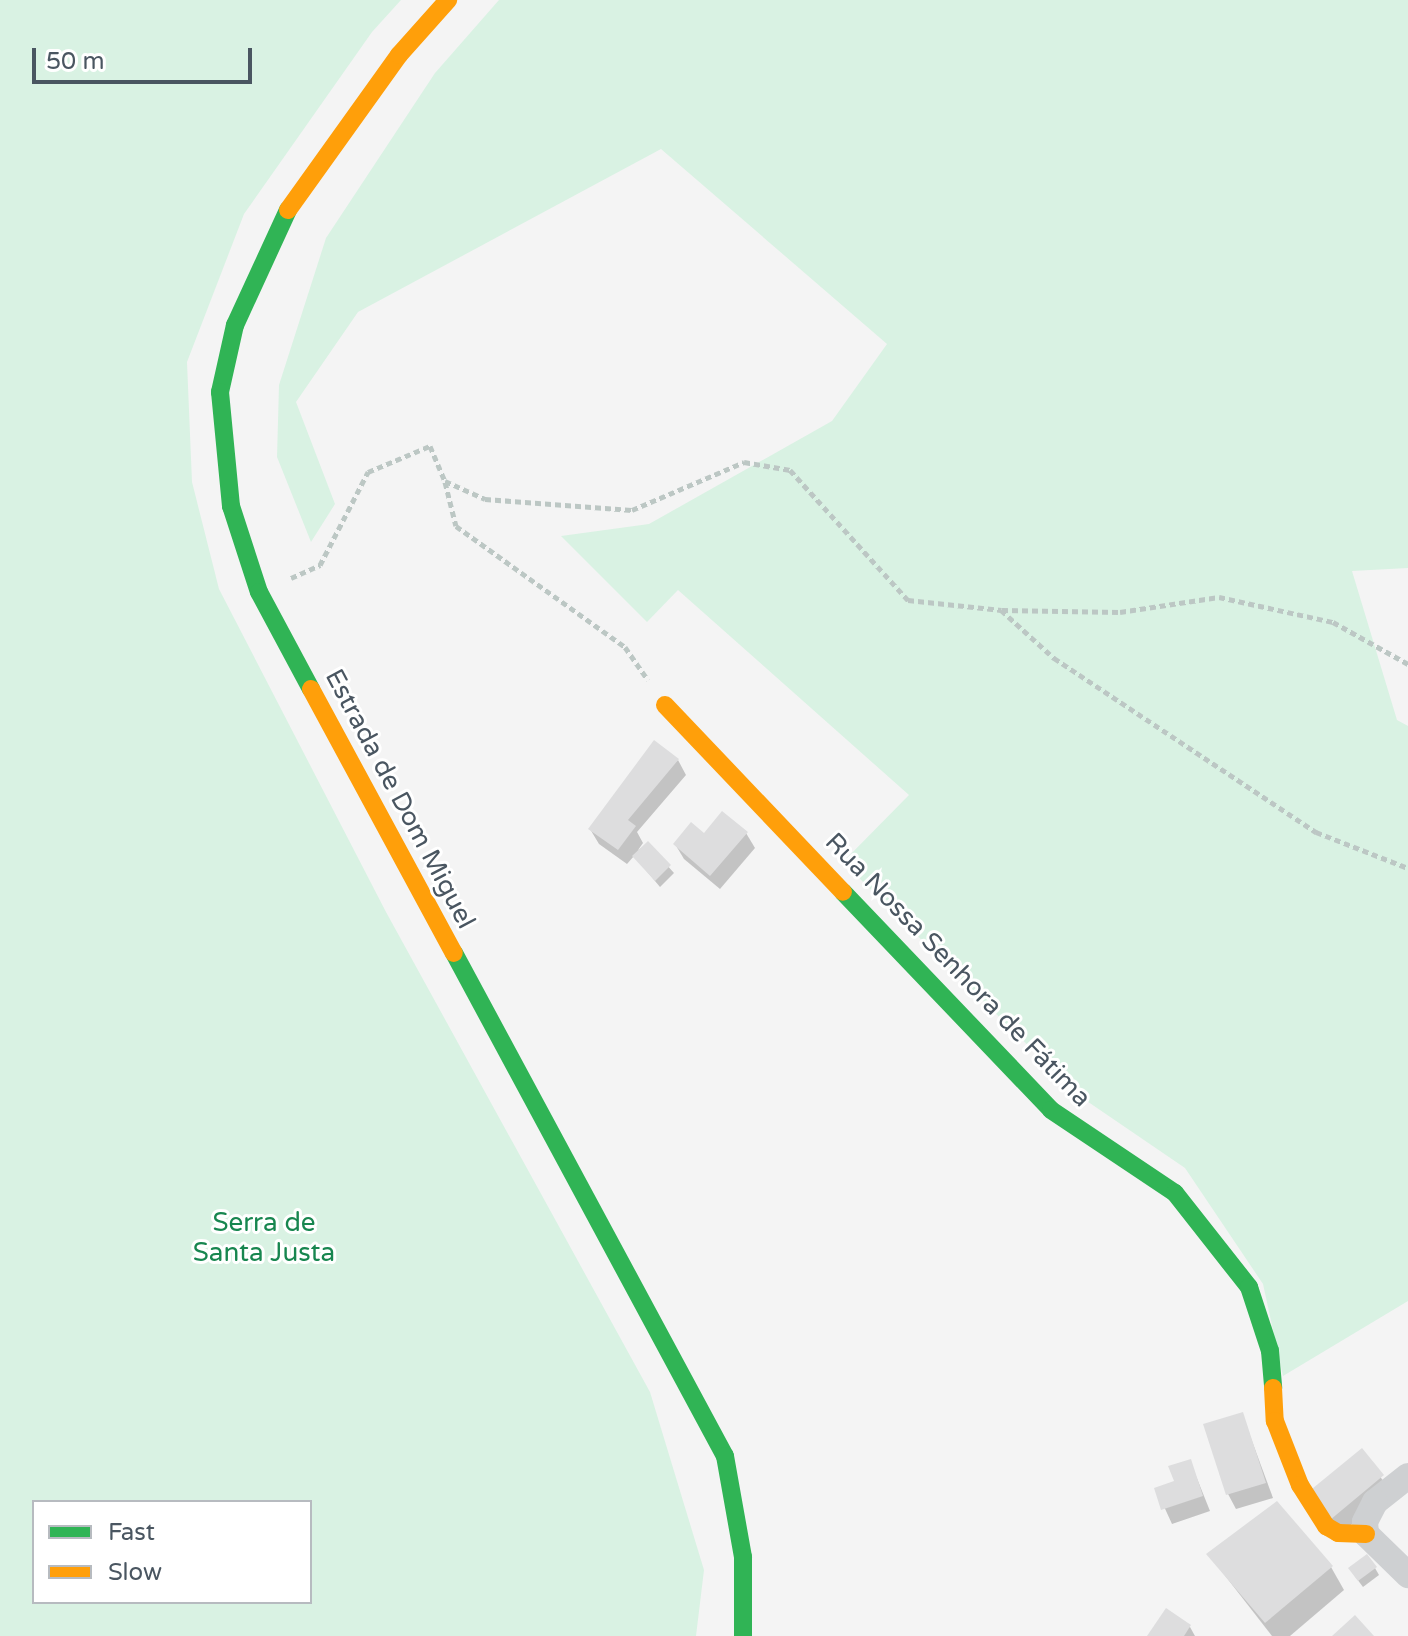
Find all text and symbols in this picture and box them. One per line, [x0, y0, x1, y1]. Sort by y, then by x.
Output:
scale bar [36, 32, 256, 82]
text: 50 m [46, 47, 104, 76]
street label: Estrada de Dom Miguel [318, 664, 482, 934]
street label: Rua Nossa Senhora de Fátima [819, 827, 1097, 1113]
park label: Serra de Santa Justa [193, 1207, 335, 1268]
legend [32, 1500, 312, 1604]
text: Fast [108, 1518, 155, 1547]
text: Slow [108, 1558, 162, 1587]

